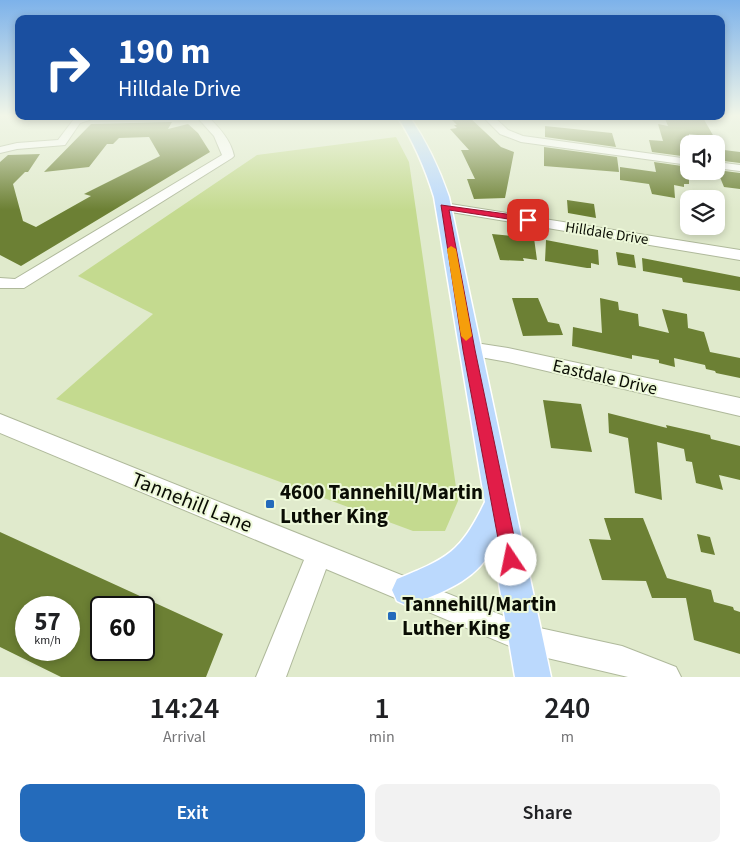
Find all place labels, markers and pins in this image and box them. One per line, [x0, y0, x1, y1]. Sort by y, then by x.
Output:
pin [507, 199, 549, 241]
place label: 4600 Tannehill/Martin Luther King [280, 477, 483, 531]
marker: 4600 Tannehill/Martin Luther King [264, 498, 276, 510]
place label: Tannehill/Martin Luther King [402, 589, 557, 643]
marker: Tannehill/Martin Luther King [386, 610, 398, 622]

